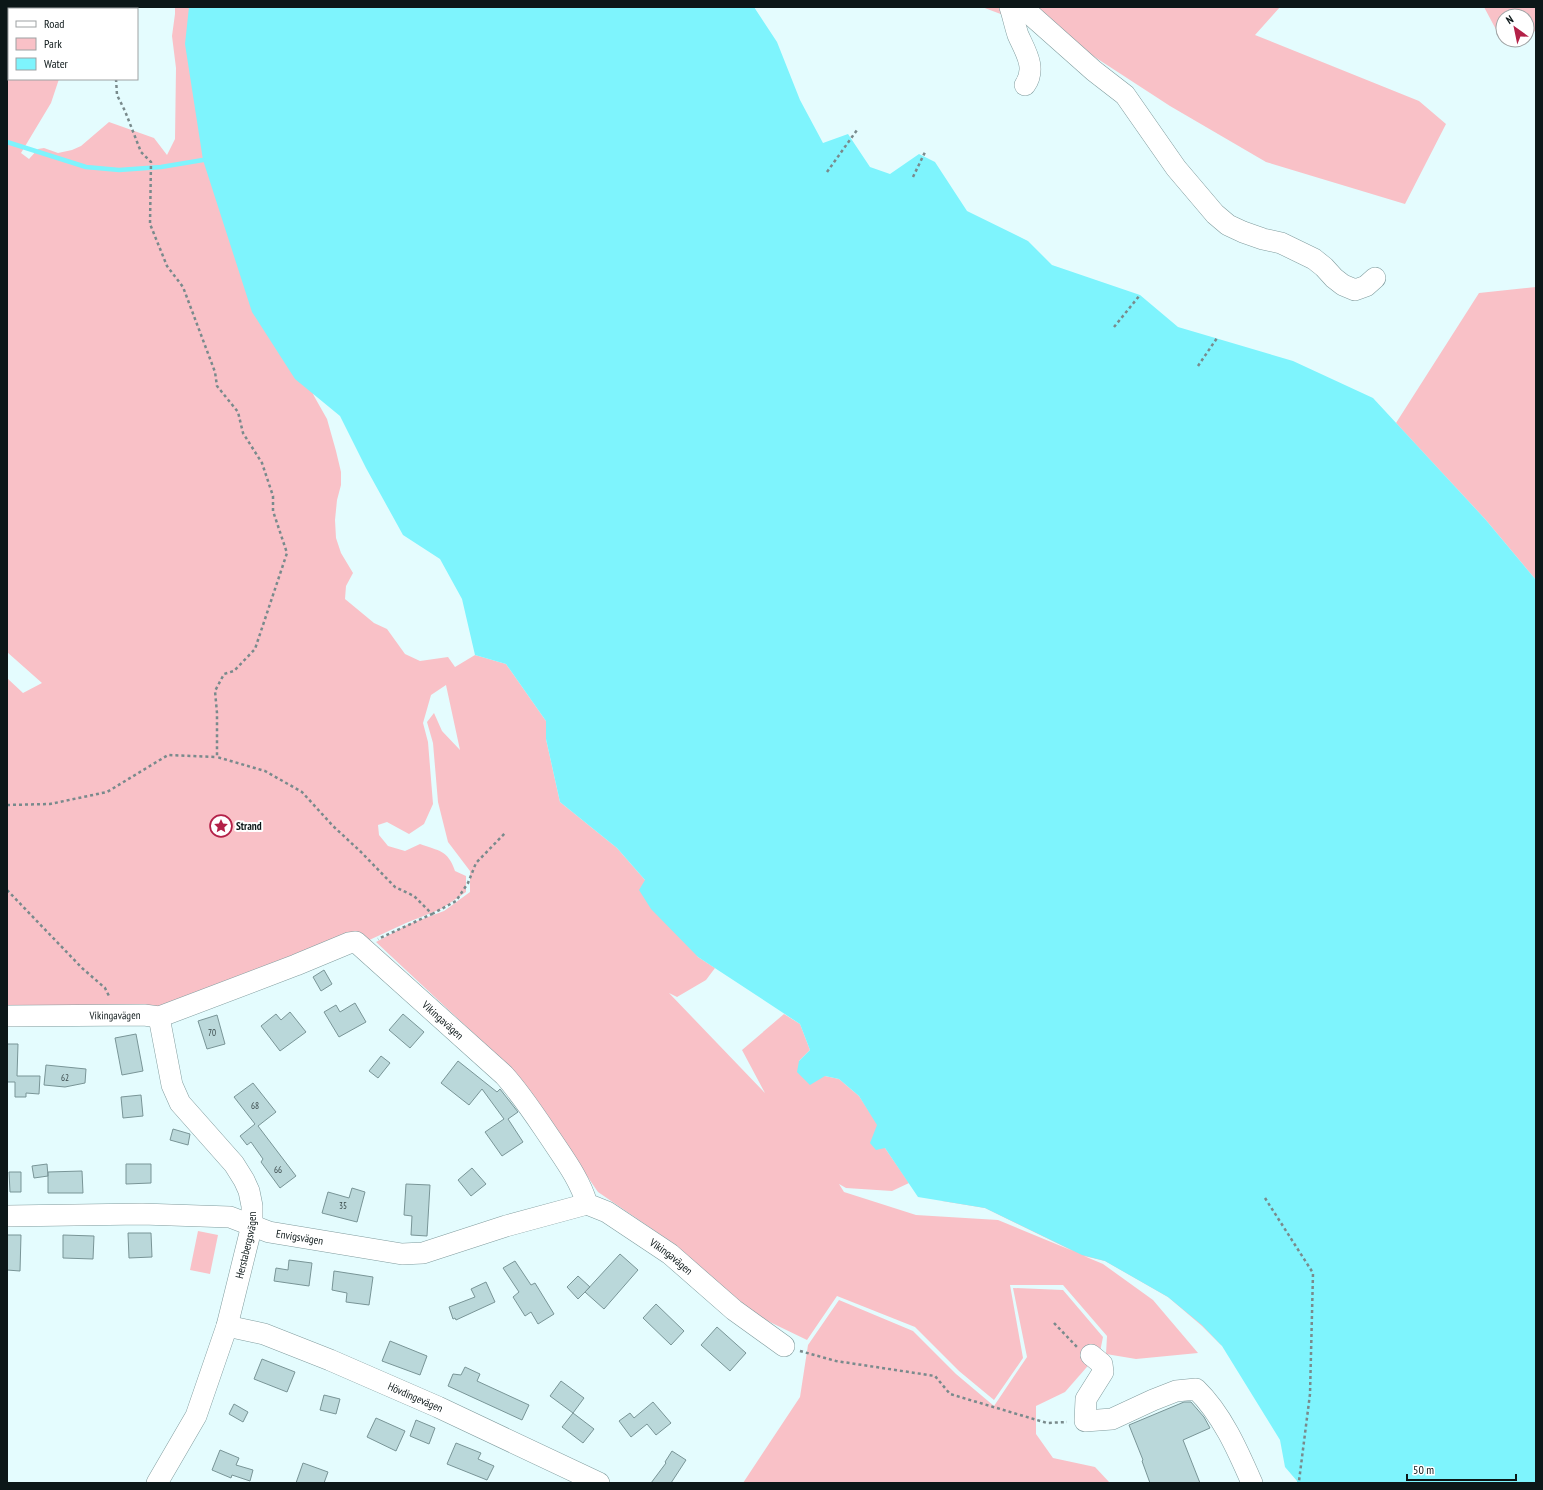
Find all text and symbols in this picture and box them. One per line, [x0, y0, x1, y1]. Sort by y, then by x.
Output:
legend [8, 8, 138, 80]
north arrow [1495, 8, 1535, 48]
text: N [1503, 12, 1516, 27]
text: Road [44, 16, 64, 31]
text: Park [44, 36, 62, 51]
text: Water [44, 56, 69, 71]
place icon: Strand [208, 813, 234, 839]
place label: Strand [236, 819, 262, 833]
street label: Vikingavägen [419, 997, 467, 1042]
street label: Vikingavägen [88, 1008, 141, 1022]
house number: 70 [208, 1027, 216, 1038]
house number: 62 [61, 1072, 69, 1083]
house number: 68 [251, 1100, 259, 1111]
house number: 66 [274, 1164, 282, 1175]
house number: 35 [339, 1200, 347, 1211]
street label: Herstabergsvägen [232, 1211, 259, 1280]
street label: Envigsvägen [275, 1226, 324, 1248]
street label: Vikingavägen [646, 1235, 696, 1278]
street label: Hövdingevägen [386, 1379, 445, 1415]
scale bar [1407, 1456, 1516, 1482]
text: 50 m [1413, 1462, 1434, 1477]

